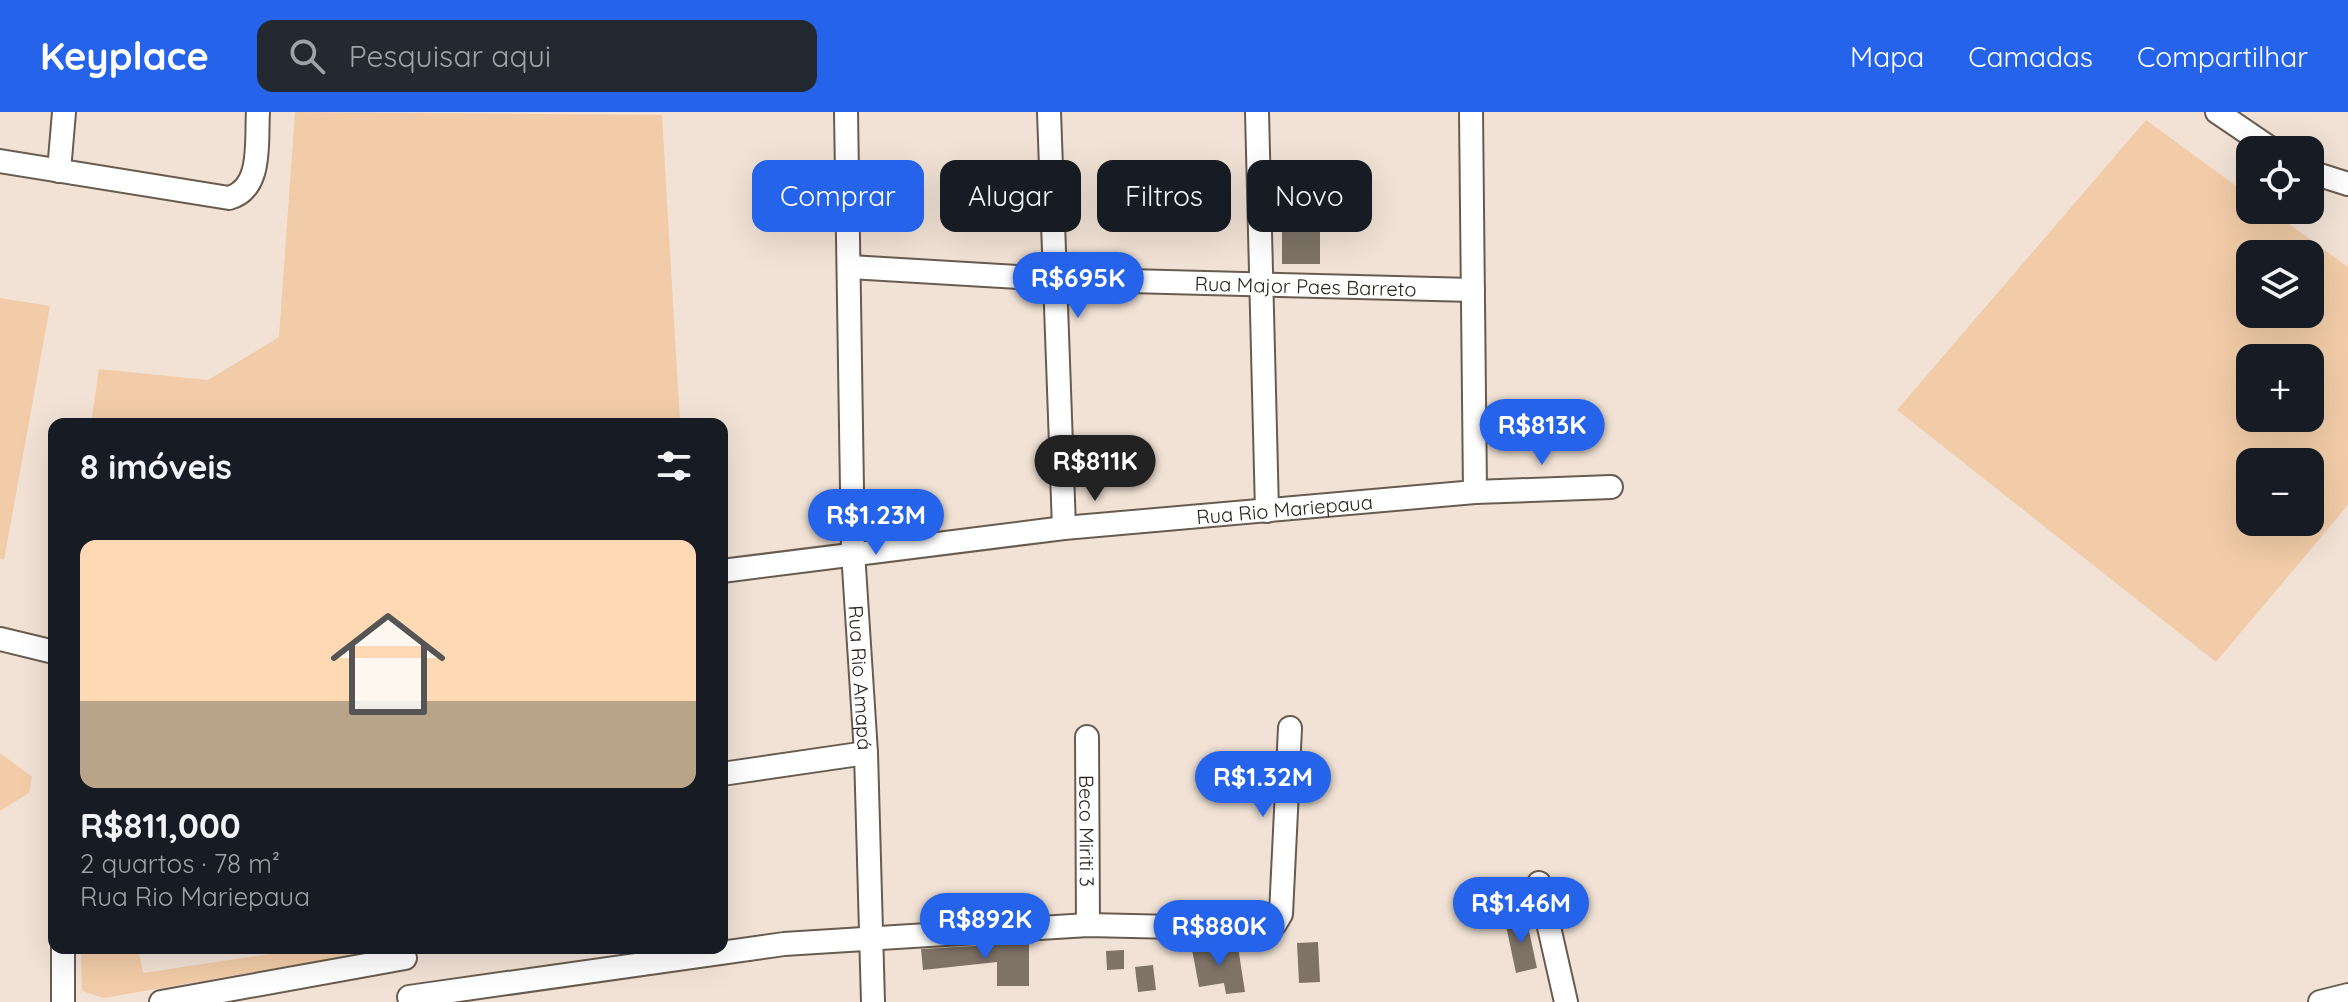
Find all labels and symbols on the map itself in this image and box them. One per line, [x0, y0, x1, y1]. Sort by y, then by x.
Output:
pin: R$695K [1013, 252, 1143, 320]
street label: Rua Major Paes Barreto [1194, 270, 1417, 301]
pin: R$813K [1477, 399, 1607, 467]
pin: R$811K [1030, 435, 1160, 503]
pin: R$1.23M [802, 489, 950, 557]
street label: Rua Rio Mariepaua [1195, 489, 1374, 529]
street label: Rua Rio Amapá [844, 605, 878, 751]
pin: R$1.32M [1189, 751, 1337, 819]
street label: Beco Miriti 3 [1075, 775, 1100, 887]
pin: R$1.46M [1447, 877, 1595, 945]
pin: R$892K [920, 893, 1050, 961]
pin: R$880K [1154, 900, 1284, 968]

